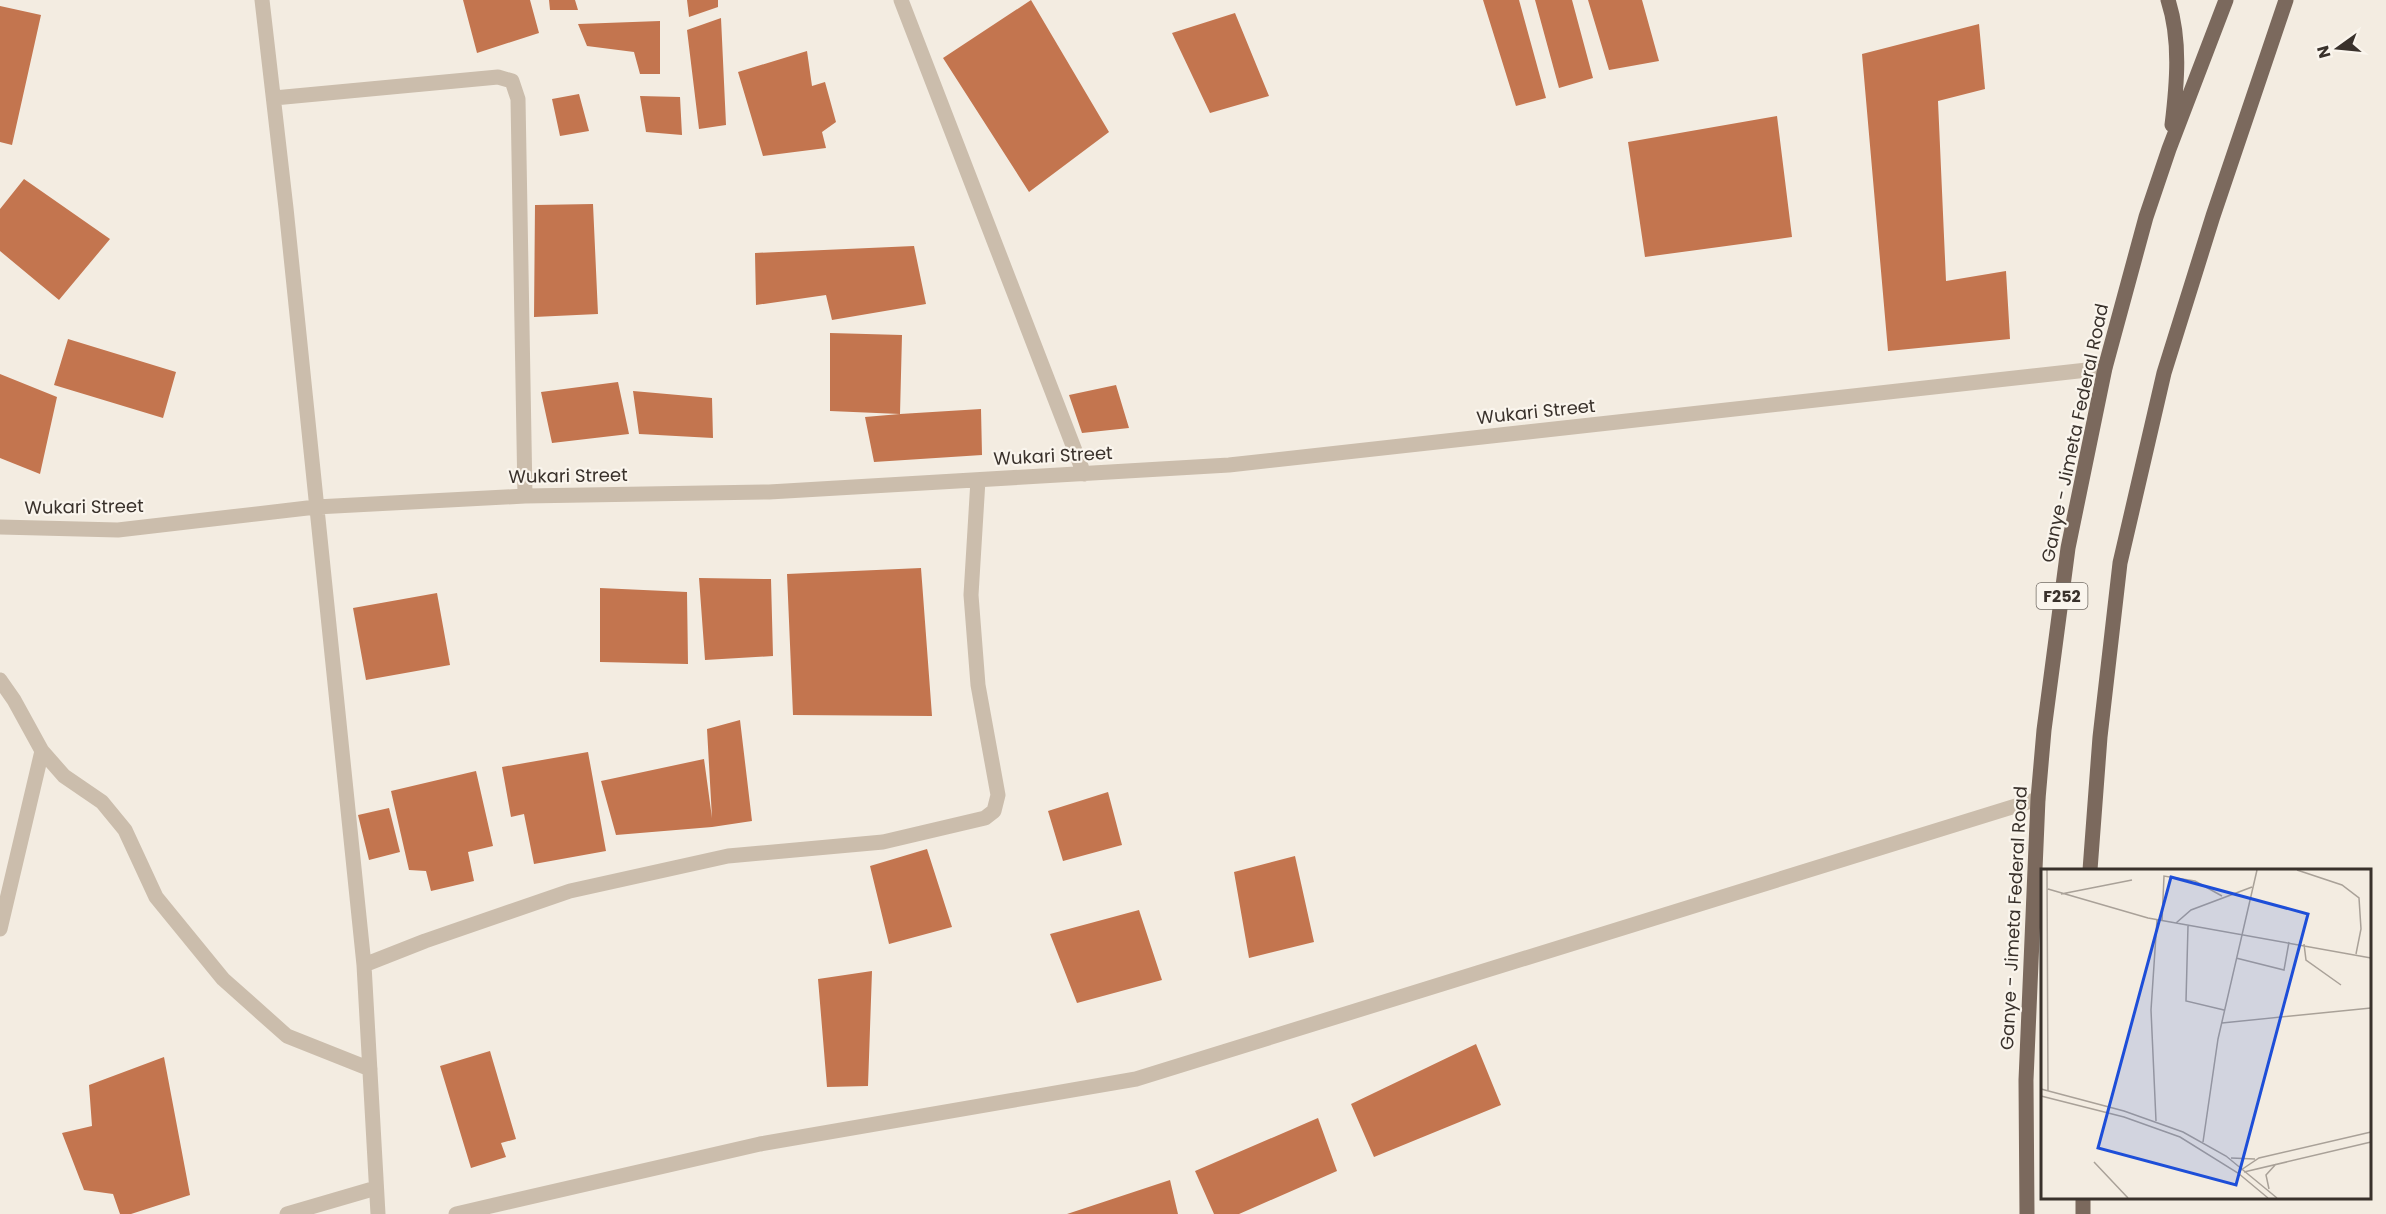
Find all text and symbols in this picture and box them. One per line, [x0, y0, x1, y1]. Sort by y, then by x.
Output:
north arrow [2308, 18, 2368, 78]
text: N [2311, 43, 2337, 61]
street label: Ganye - Jimeta Federal Road [2035, 301, 2114, 565]
street label: Wukari Street [1475, 393, 1597, 430]
street label: Wukari Street [993, 440, 1113, 471]
street label: Wukari Street [508, 462, 628, 489]
street label: Wukari Street [24, 493, 144, 520]
road number: F252 [2036, 583, 2088, 609]
street label: Ganye - Jimeta Federal Road [1994, 785, 2033, 1051]
inset map [2041, 869, 2371, 1199]

